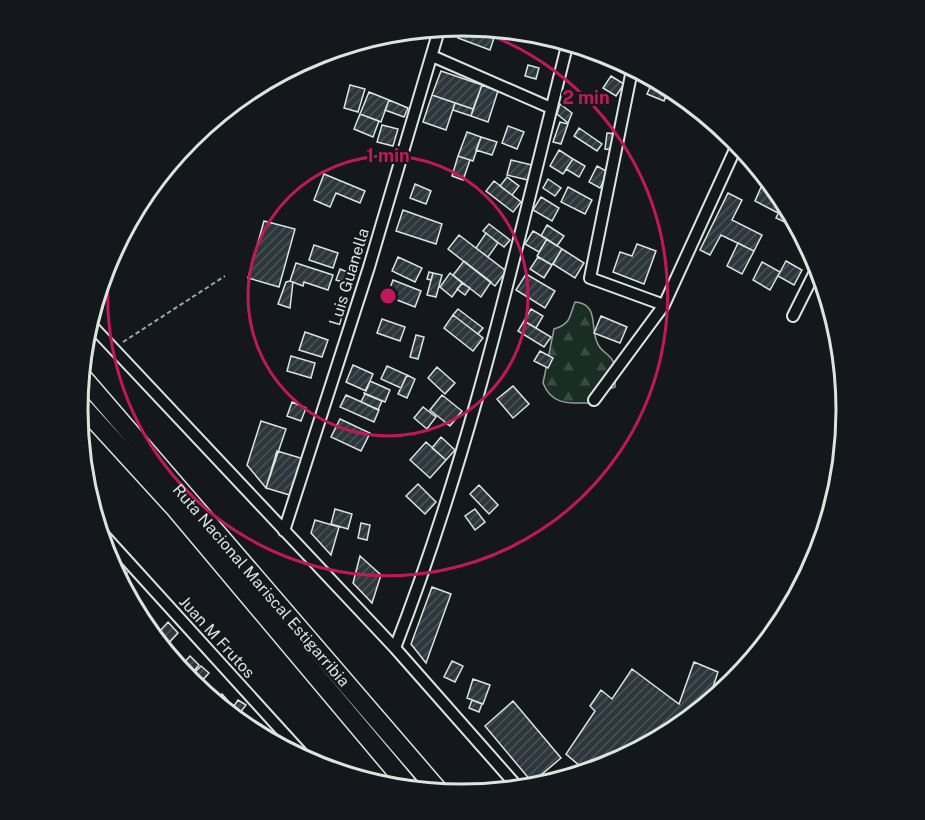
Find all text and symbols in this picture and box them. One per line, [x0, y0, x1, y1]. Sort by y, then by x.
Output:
text: 2 min [562, 87, 610, 108]
text: 1 min [366, 145, 410, 166]
street label: Luis Guanella [325, 226, 373, 328]
centre of rings [378, 286, 398, 306]
street label: Ruta Nacional Mariscal Estigarribia [169, 480, 354, 690]
street label: Juan M Frutos [175, 592, 259, 682]

